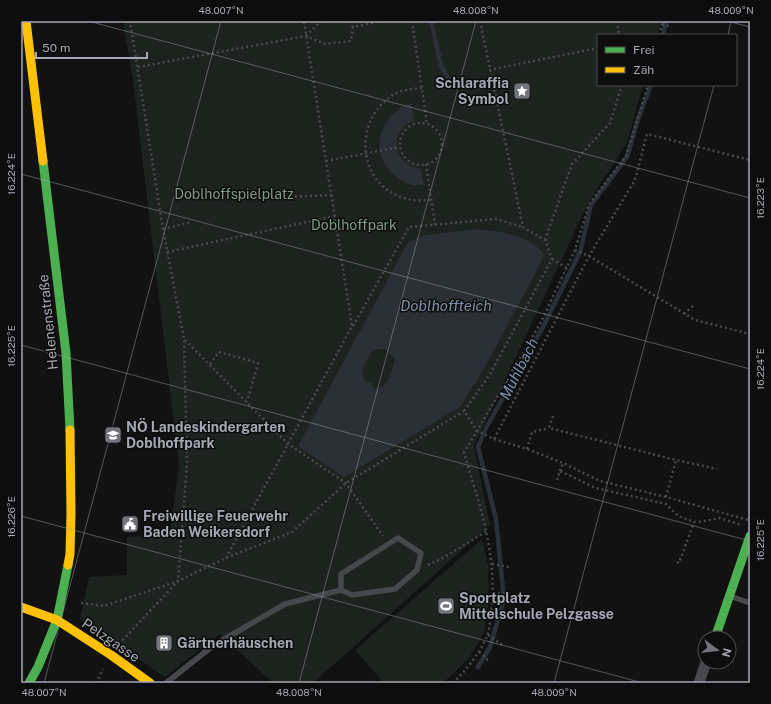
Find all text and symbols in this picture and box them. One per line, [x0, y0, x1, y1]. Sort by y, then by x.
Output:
text: 48.007°N [198, 4, 244, 16]
text: 48.008°N [453, 4, 499, 16]
text: 48.009°N [708, 4, 754, 16]
scale bar [36, 34, 147, 60]
legend [597, 34, 737, 86]
text: 50 m [42, 41, 70, 55]
text: Frei [633, 43, 655, 57]
text: Zäh [633, 63, 654, 77]
place label: Schlaraffia Symbol [435, 75, 509, 107]
place icon: Schlaraffia Symbol [512, 81, 532, 101]
text: 16.224°E [5, 153, 17, 195]
text: 16.223°E [754, 177, 766, 219]
park label: Doblhoffspielplatz [174, 186, 294, 202]
park label: Doblhoffpark [311, 217, 397, 233]
street label: Helenenstraße [35, 273, 61, 371]
water label: Doblhoffteich [400, 297, 492, 314]
text: 16.225°E [5, 325, 17, 367]
water label: Mühlbach [496, 335, 541, 402]
text: 16.224°E [754, 348, 766, 390]
place label: NÖ Landeskindergarten Doblhoffpark [126, 418, 286, 451]
school or university icon: NÖ Landeskindergarten Doblhoffpark [103, 425, 123, 445]
text: 16.226°E [5, 496, 17, 538]
place label: Freiwillige Feuerwehr Baden Weikersdorf [143, 508, 288, 540]
public building icon: Freiwillige Feuerwehr Baden Weikersdorf [120, 514, 140, 534]
text: 16.225°E [754, 519, 766, 561]
place label: Sportplatz Mittelschule Pelzgasse [459, 590, 614, 622]
sports icon: Sportplatz Mittelschule Pelzgasse [436, 596, 456, 616]
street label: Pelzgasse [79, 615, 143, 665]
north arrow [697, 630, 737, 670]
building icon: Gärtnerhäuschen [154, 633, 174, 653]
place label: Gärtnerhäuschen [177, 635, 293, 651]
text: N [720, 647, 734, 658]
text: 48.007°N [21, 686, 67, 698]
text: 48.008°N [276, 686, 322, 698]
text: 48.009°N [531, 686, 577, 698]

